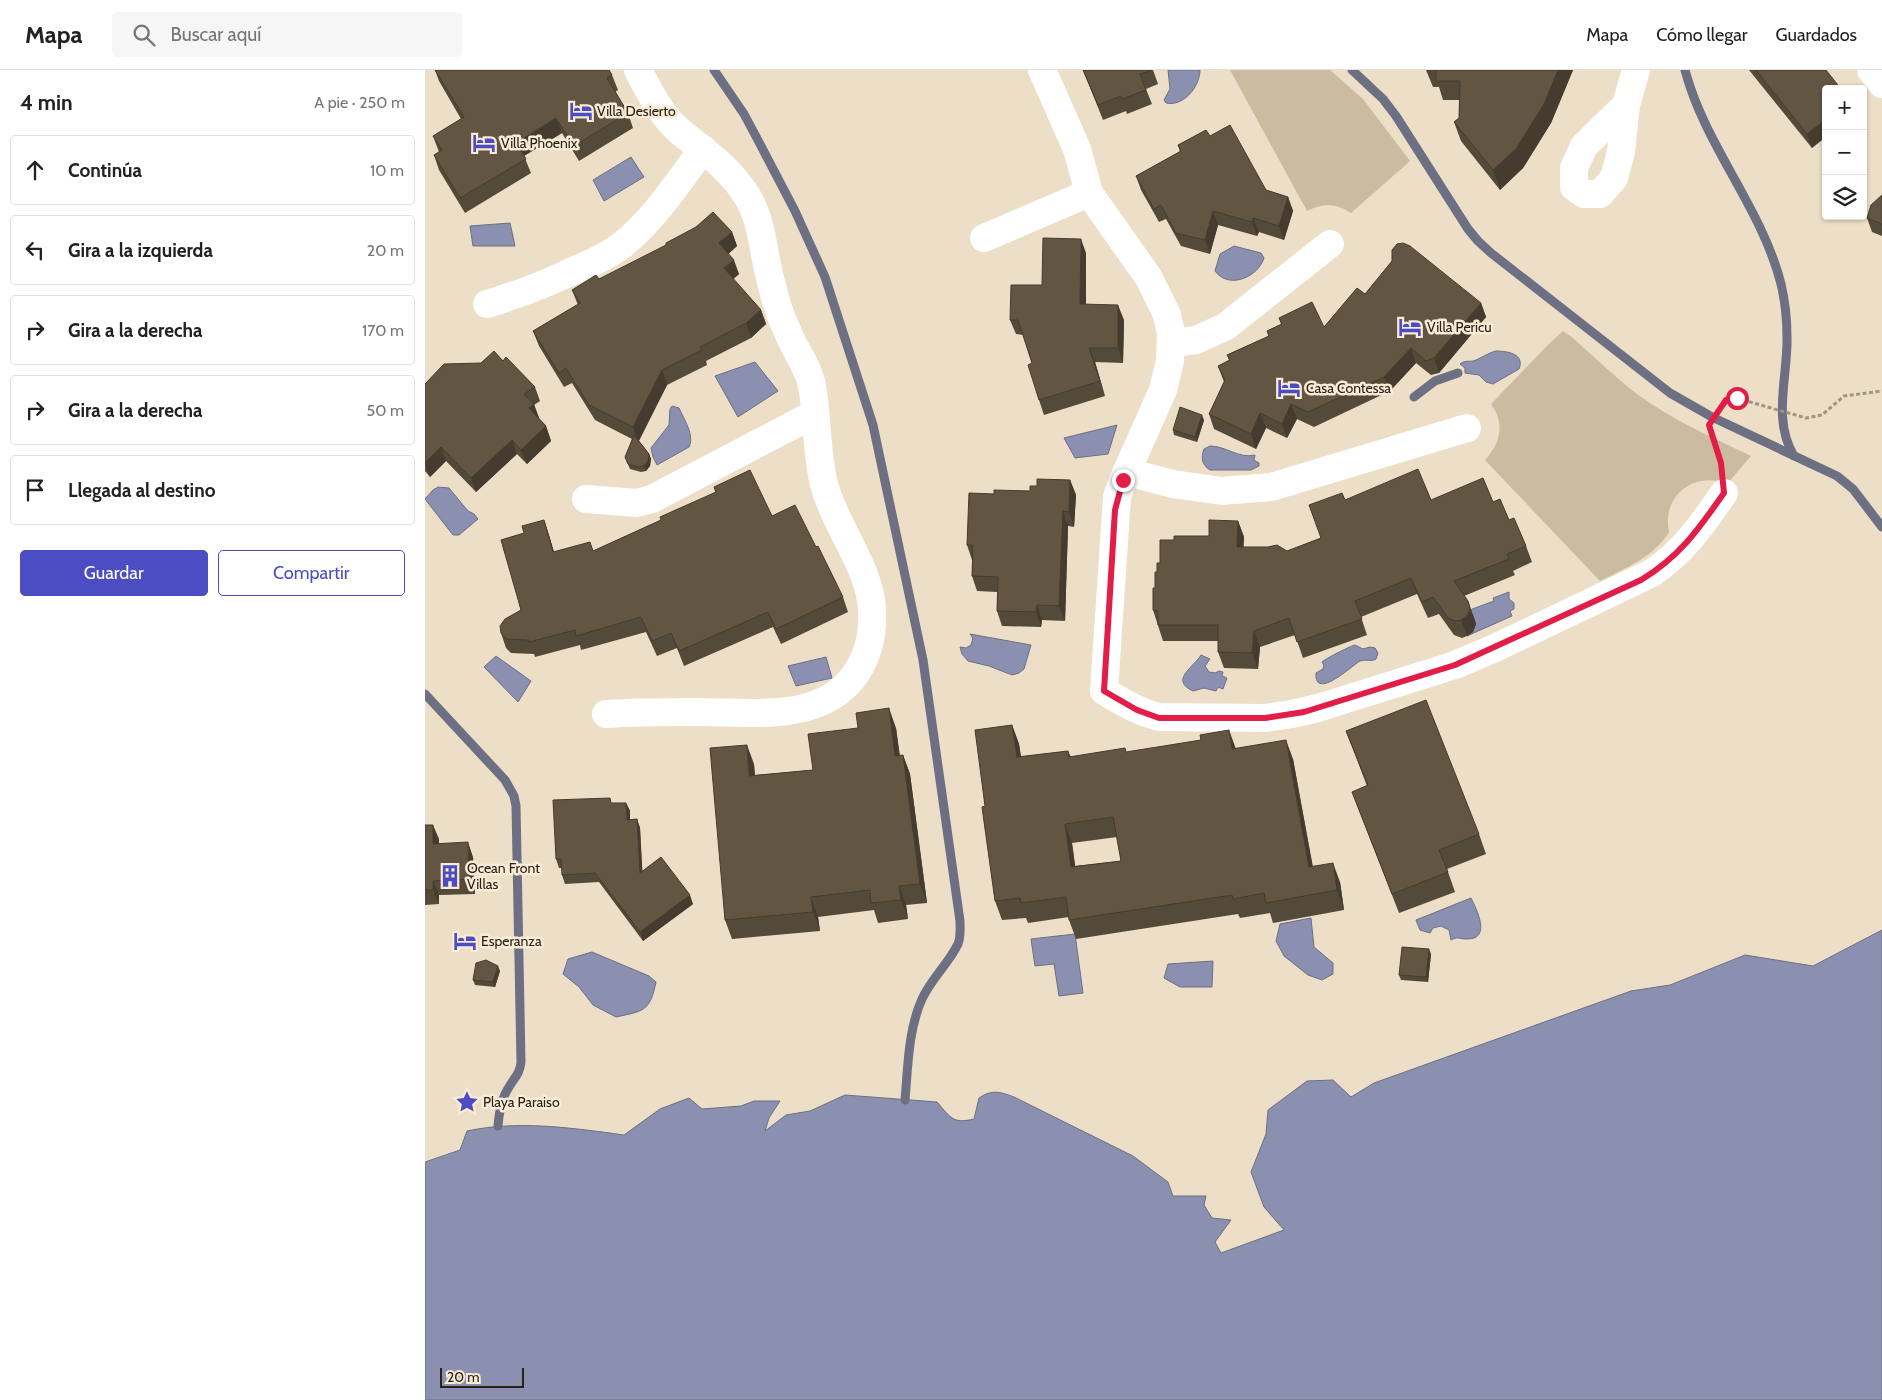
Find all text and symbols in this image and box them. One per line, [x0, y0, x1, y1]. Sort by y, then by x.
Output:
search box [112, 12, 462, 57]
text: Mapa [25, 20, 82, 49]
icon: search [130, 21, 158, 49]
text: Buscar aquí [170, 23, 261, 46]
text: Mapa [1586, 24, 1628, 46]
text: Cómo llegar [1656, 24, 1748, 46]
text: Guardados [1776, 24, 1857, 46]
map controls [1822, 85, 1867, 220]
button: + [1822, 85, 1867, 130]
text: 4 min [20, 90, 73, 115]
text: A pie · 250 m [314, 93, 405, 112]
hotel icon: Villa Desierto [568, 98, 594, 124]
place label: Villa Desierto [597, 102, 676, 120]
hotel icon: Villa Phoenix [471, 130, 497, 156]
button: − [1822, 130, 1867, 175]
place label: Villa Phoenix [501, 134, 578, 152]
icon: ahead [21, 156, 49, 184]
text: Continúa [68, 159, 142, 182]
text: 10 m [370, 161, 404, 180]
button: layers [1822, 175, 1867, 220]
icon: left [21, 236, 49, 264]
text: Gira a la izquierda [68, 239, 213, 262]
text: 20 m [367, 241, 404, 260]
hotel icon: Villa Pericu [1397, 314, 1423, 340]
icon: right [21, 316, 49, 344]
place label: Villa Pericu [1427, 318, 1492, 336]
text: Gira a la derecha [68, 319, 203, 342]
text: 170 m [362, 321, 404, 340]
hotel icon: Casa Contessa [1276, 375, 1302, 401]
place label: Casa Contessa [1306, 379, 1391, 397]
route start [1726, 387, 1749, 410]
icon: right [21, 396, 49, 424]
text: Gira a la derecha [68, 399, 203, 422]
text: 50 m [367, 401, 404, 420]
route end [1112, 469, 1135, 492]
icon: arrive [21, 476, 49, 504]
text: Llegada al destino [68, 479, 215, 502]
button: Guardar [20, 550, 208, 596]
button: Compartir [218, 550, 405, 596]
place label: Ocean Front Villas [467, 859, 540, 893]
building icon: Ocean Front Villas [437, 863, 463, 889]
hotel icon: Esperanza [452, 928, 478, 954]
place label: Esperanza [481, 932, 542, 950]
place icon: Playa Paraiso [454, 1089, 480, 1115]
place label: Playa Paraiso [483, 1093, 560, 1111]
scale bar [440, 1365, 524, 1388]
text: 20 m [447, 1368, 480, 1386]

